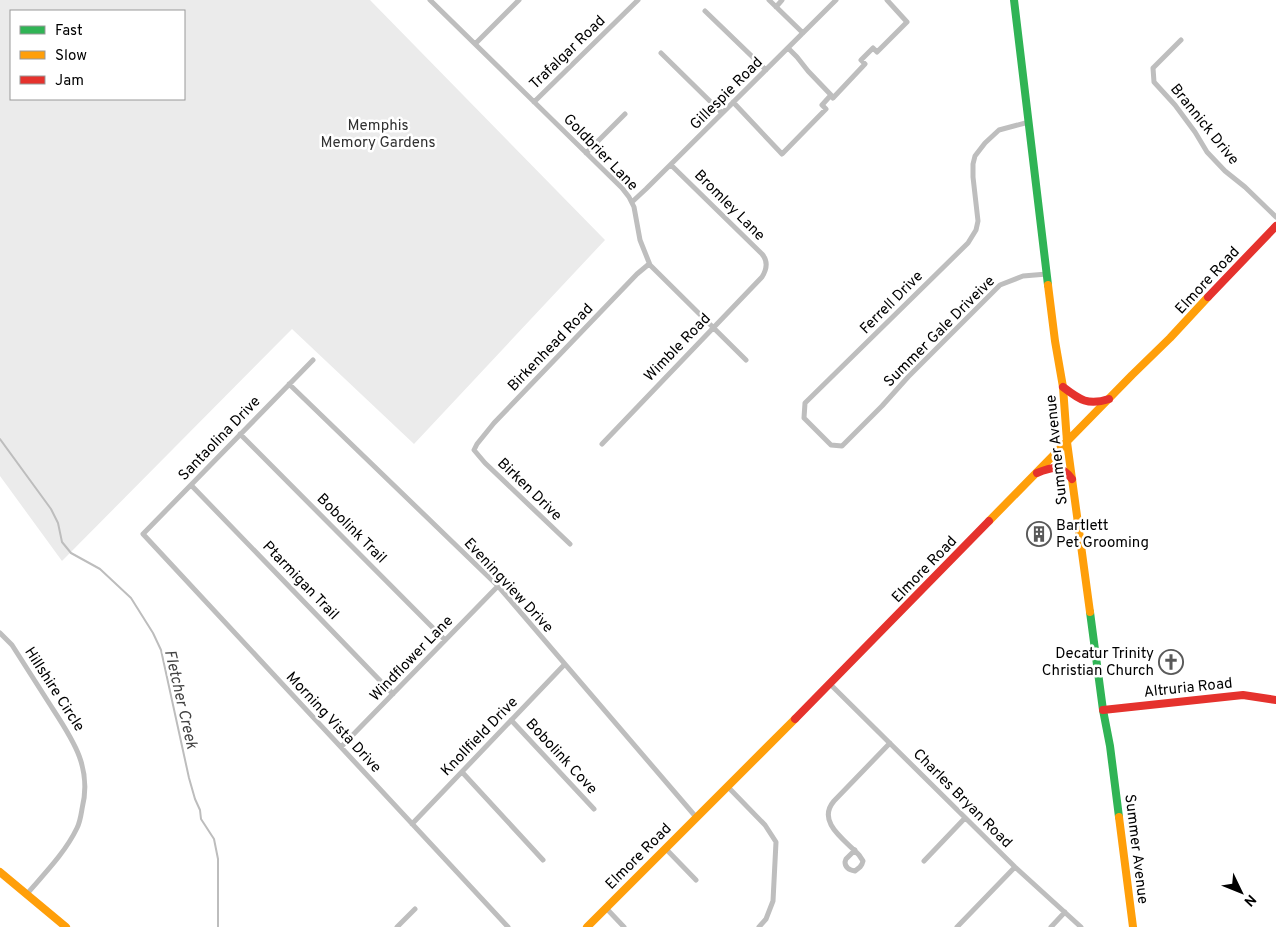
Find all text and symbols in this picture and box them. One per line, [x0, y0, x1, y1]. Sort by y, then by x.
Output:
legend [10, 10, 185, 100]
street label: Trafalgar Road [526, 12, 610, 94]
text: Fast [55, 22, 83, 41]
text: Slow [55, 47, 87, 66]
street label: Gillespie Road [687, 54, 768, 135]
text: Jam [55, 72, 84, 91]
street label: Brannick Drive [1165, 81, 1242, 169]
street label: Goldbrier Lane [558, 111, 641, 196]
park label: Memphis Memory Gardens [321, 117, 435, 153]
street label: Bromley Lane [689, 167, 768, 246]
street label: Elmore Road [1172, 243, 1244, 319]
street label: Ferrell Drive [856, 267, 928, 339]
street label: Summer Gale Driveive [880, 272, 1000, 392]
street label: Birkenhead Road [504, 300, 598, 396]
street label: Wimble Road [641, 310, 715, 386]
street label: Santaolina Drive [175, 393, 265, 485]
street label: Summer Avenue [1042, 394, 1073, 506]
street label: Birken Drive [493, 455, 565, 526]
street label: Bobolink Trail [312, 490, 390, 568]
place label: Bartlett Pet Grooming [1056, 517, 1149, 553]
building icon: Bartlett Pet Grooming [1026, 521, 1052, 547]
street label: Elmore Road [888, 533, 962, 608]
street label: Eveningview Drive [459, 535, 557, 637]
street label: Ptarmigan Trail [258, 538, 342, 624]
street label: Windflower Lane [366, 612, 458, 706]
street label: Hillshire Circle [19, 644, 88, 736]
place label: Decatur Trinity Christian Church [1042, 645, 1154, 681]
water label: Fletcher Creek [159, 648, 201, 752]
church icon: Decatur Trinity Christian Church [1158, 649, 1184, 675]
street label: Morning Vista Drive [281, 668, 385, 778]
street label: Altruria Road [1143, 674, 1233, 703]
street label: Knollfield Drive [437, 693, 523, 781]
street label: Bobolink Cove [521, 715, 601, 799]
street label: Charles Bryan Road [908, 745, 1016, 853]
street label: Summer Avenue [1119, 793, 1152, 905]
street label: Elmore Road [602, 820, 676, 894]
north arrow [1216, 867, 1266, 917]
text: N [1240, 890, 1259, 909]

